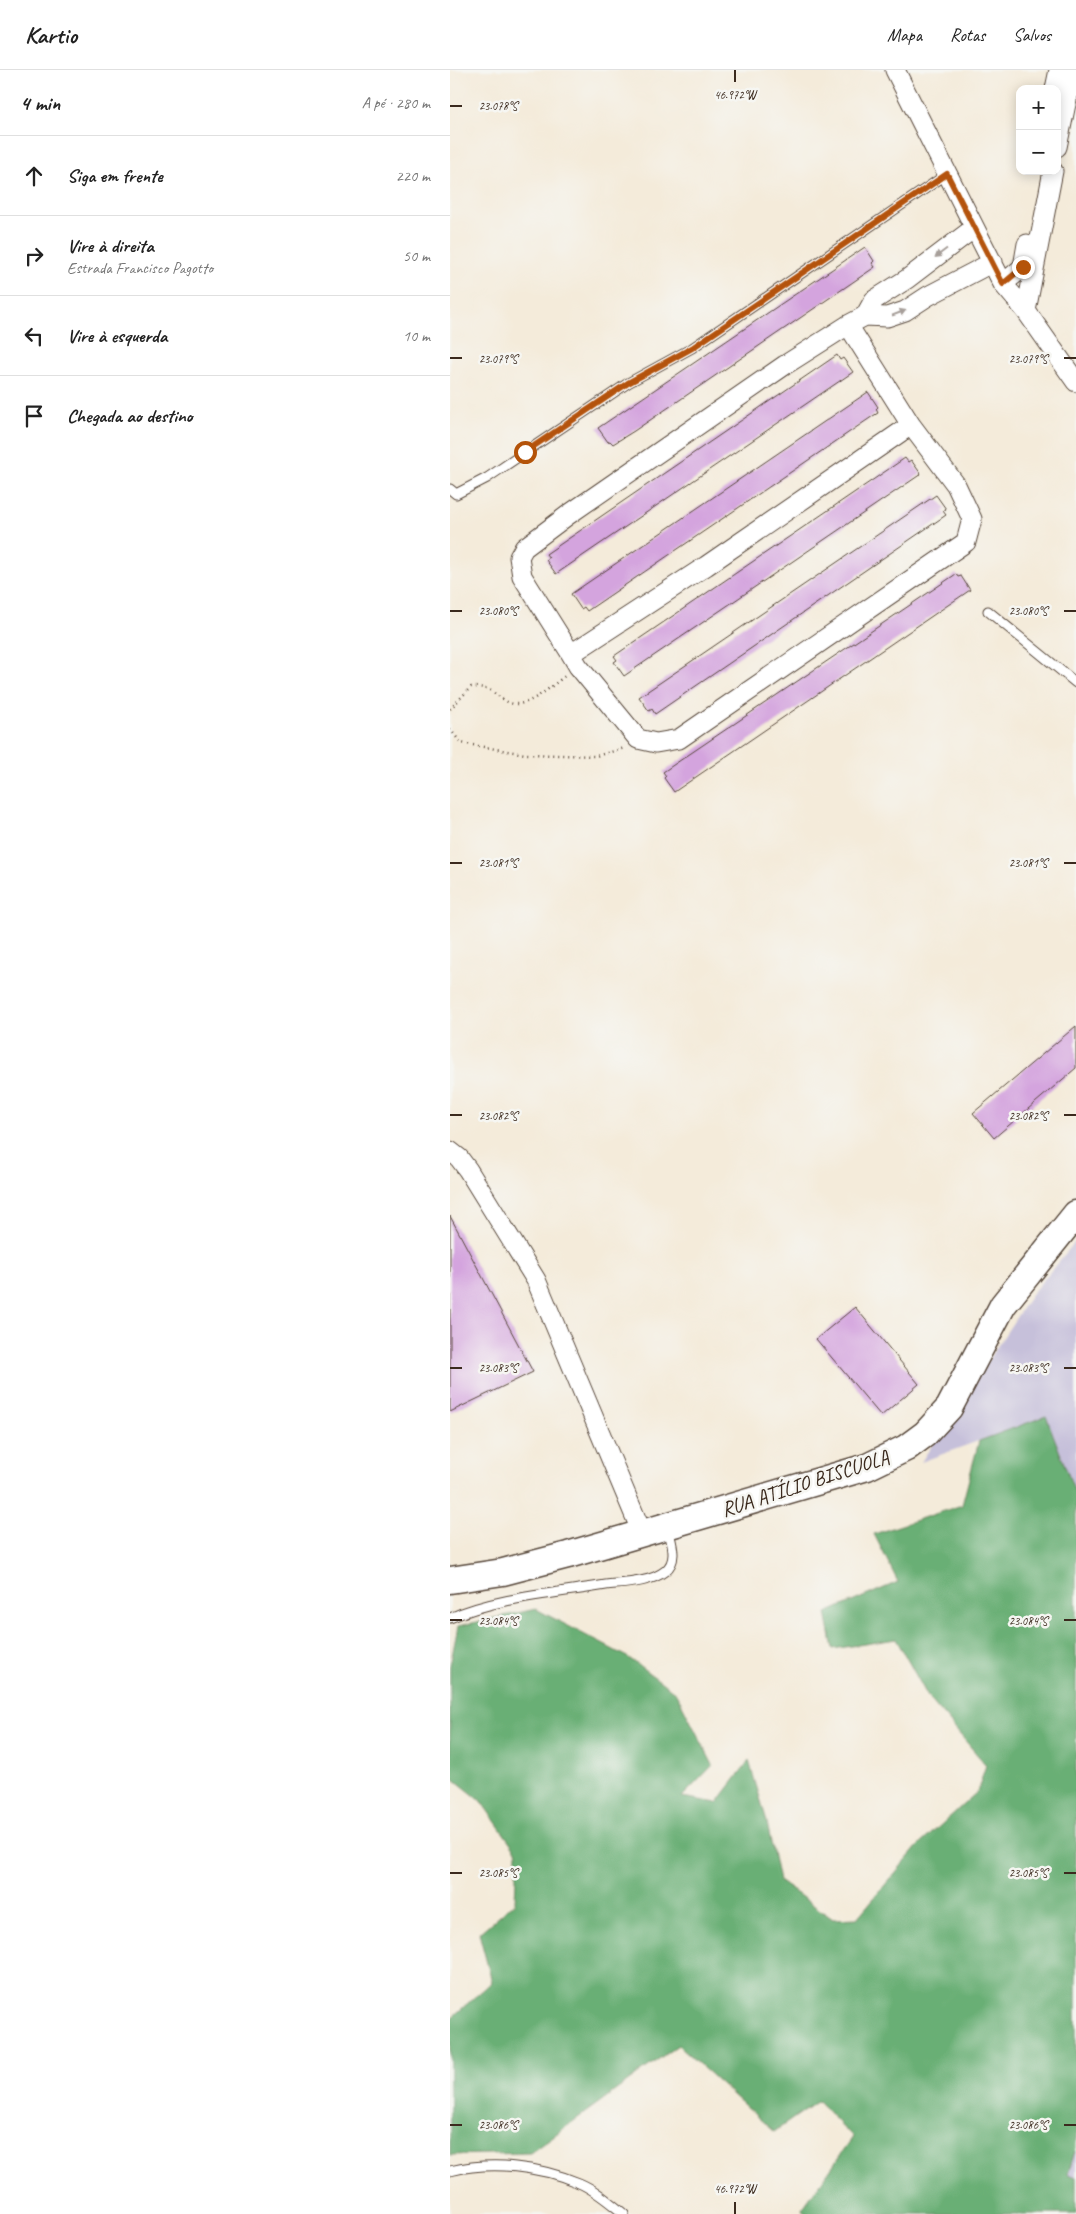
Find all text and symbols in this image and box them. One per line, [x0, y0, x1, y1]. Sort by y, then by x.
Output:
text: Kartio [25, 20, 77, 50]
text: Mapa [887, 24, 922, 46]
text: Rotas [950, 24, 985, 46]
text: Salvos [1013, 24, 1051, 46]
map controls [1016, 85, 1061, 175]
button: + [1016, 85, 1061, 130]
text: 46.972°W [714, 87, 758, 103]
text: 4 min [20, 90, 60, 116]
text: A pé · 280 m [362, 93, 430, 113]
text: 23.078°S [479, 98, 519, 114]
button: − [1016, 130, 1061, 175]
icon: ahead [20, 162, 48, 190]
text: Siga em frente [67, 164, 163, 188]
text: 220 m [396, 166, 430, 186]
text: Vire à direita [67, 234, 154, 258]
icon: right [20, 242, 48, 270]
text: 50 m [403, 246, 430, 266]
one-way arrow [935, 248, 948, 259]
route end [1012, 256, 1035, 279]
text: Estrada Francisco Pagotto [67, 258, 213, 278]
one-way arrow [891, 309, 906, 316]
icon: left [20, 322, 48, 350]
text: Vire à esquerda [67, 324, 167, 348]
text: 10 m [403, 326, 430, 346]
text: 23.079°S [479, 351, 519, 367]
text: 23.079°S [1009, 351, 1049, 367]
icon: arrive [20, 402, 48, 430]
text: Chegada ao destino [67, 404, 193, 428]
route start [514, 441, 537, 464]
text: 23.080°S [479, 603, 519, 619]
text: 23.080°S [1009, 603, 1049, 619]
text: 23.081°S [479, 855, 519, 871]
text: 23.081°S [1009, 855, 1049, 871]
text: 23.082°S [479, 1108, 519, 1124]
text: 23.082°S [1009, 1108, 1049, 1124]
text: 23.083°S [479, 1360, 519, 1376]
text: 23.083°S [1009, 1360, 1049, 1376]
street label: RUA ATÍLIO BISCUOLA [718, 1443, 893, 1522]
text: 23.084°S [479, 1613, 519, 1629]
text: 23.084°S [1009, 1613, 1049, 1629]
text: 23.085°S [479, 1865, 519, 1881]
text: 23.085°S [1009, 1865, 1049, 1881]
text: 23.086°S [479, 2117, 519, 2133]
text: 23.086°S [1009, 2117, 1049, 2133]
text: 46.972°W [714, 2181, 758, 2197]

